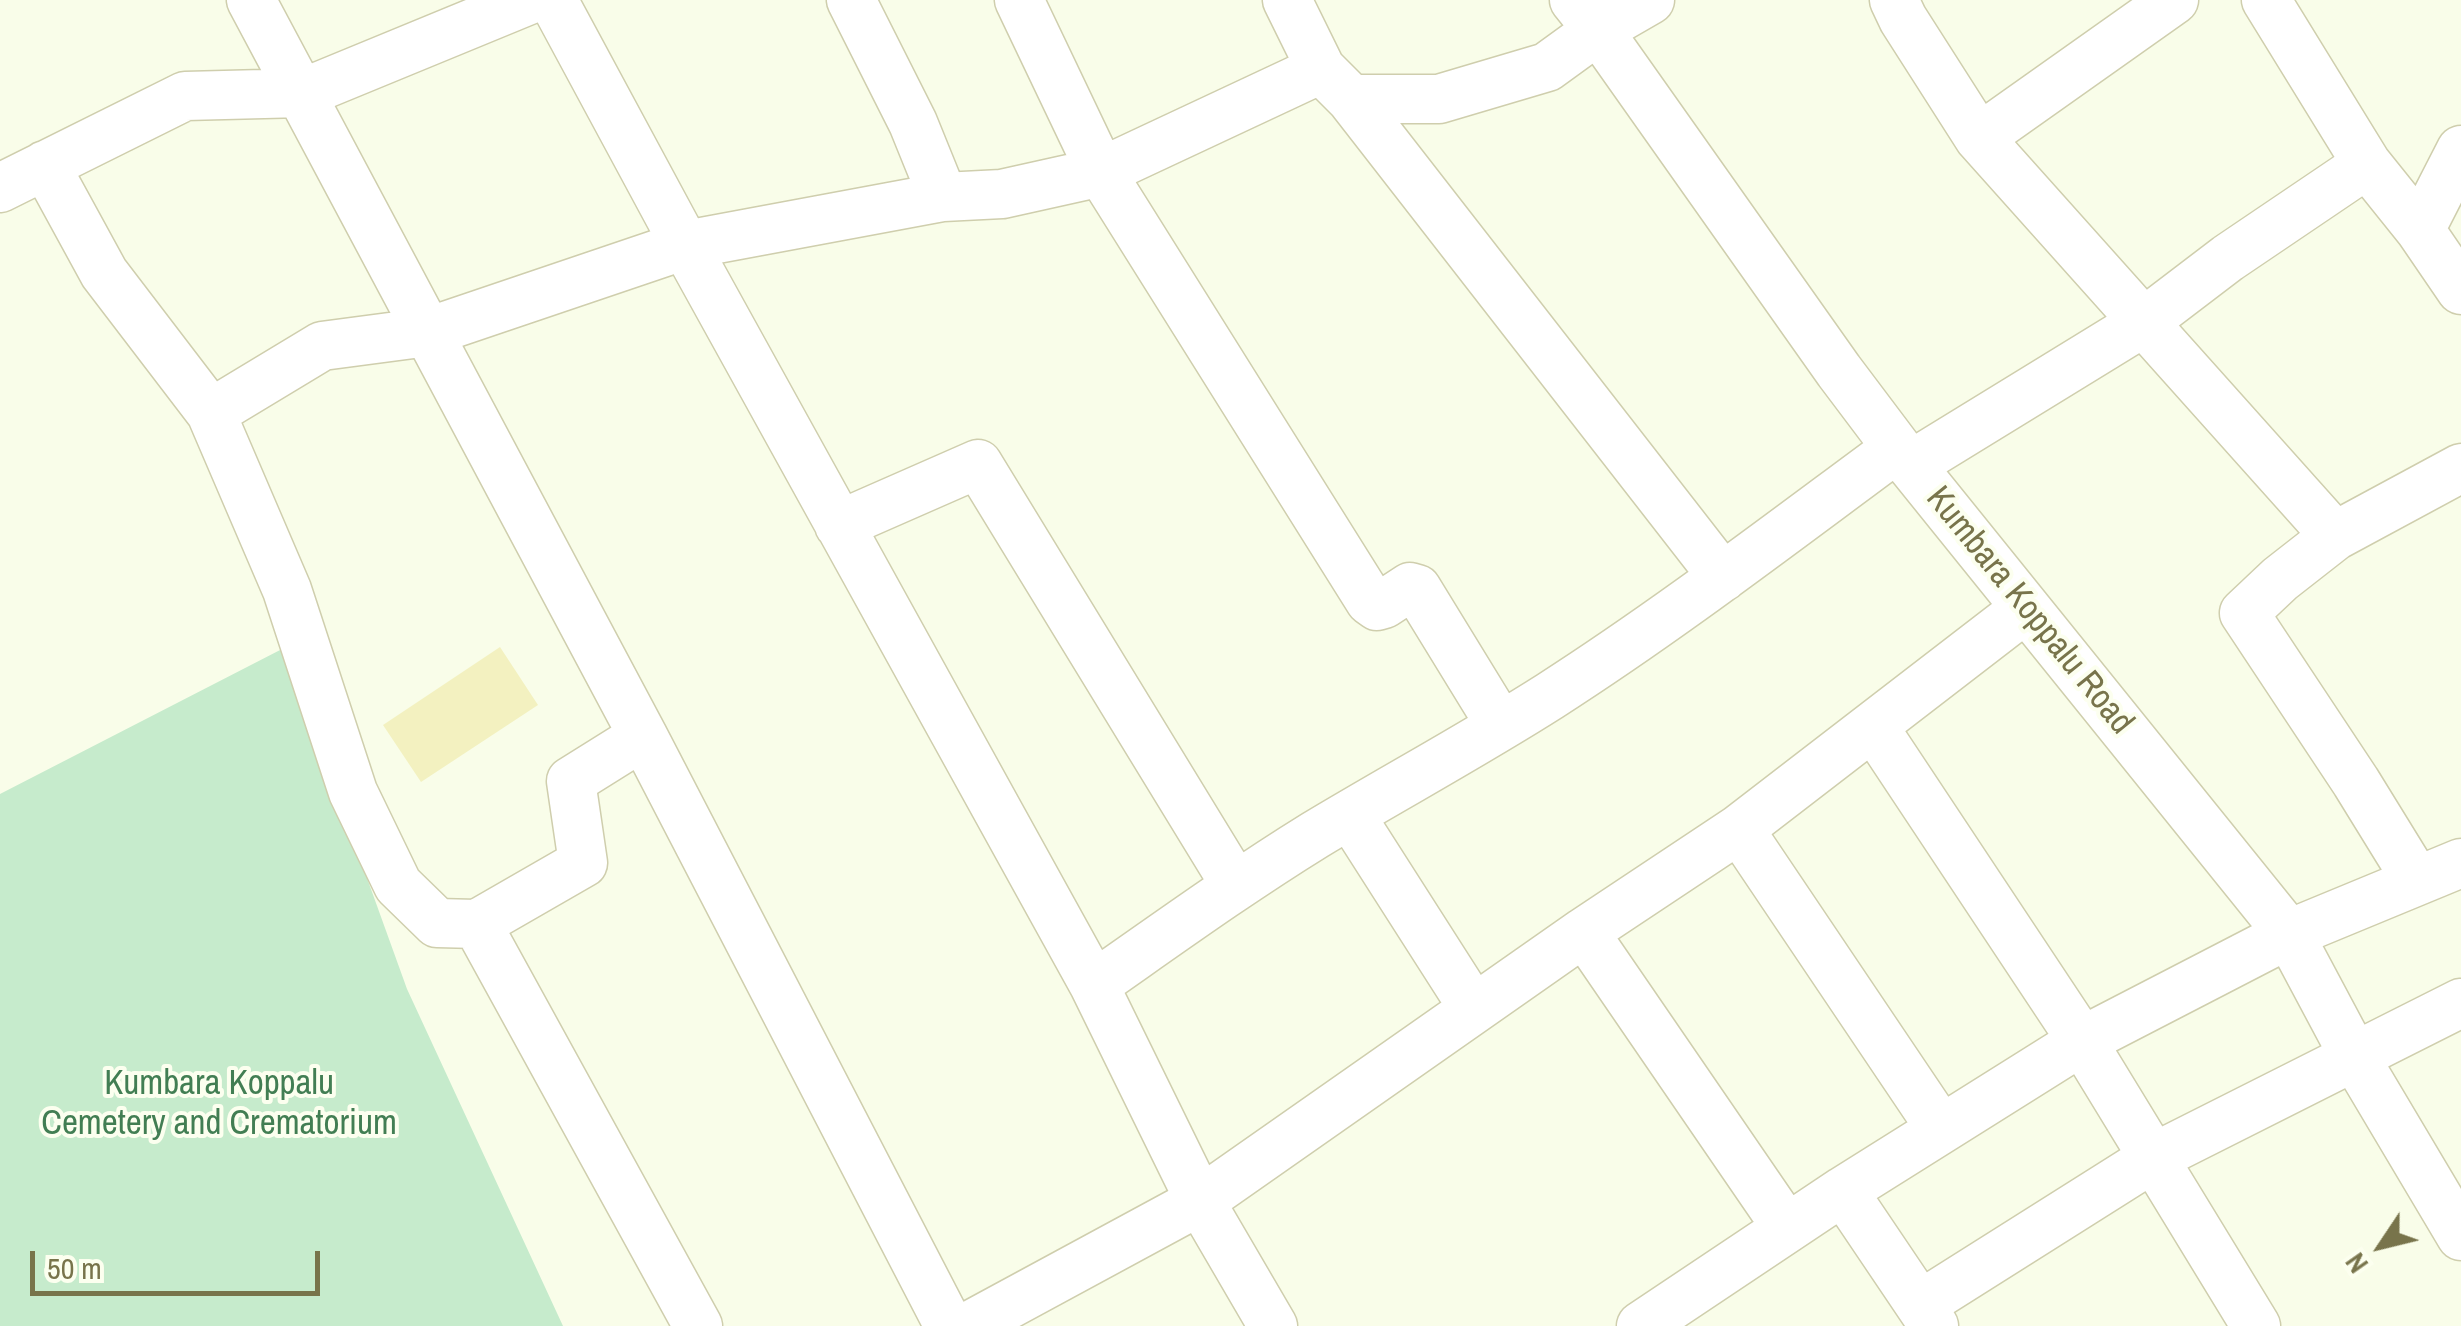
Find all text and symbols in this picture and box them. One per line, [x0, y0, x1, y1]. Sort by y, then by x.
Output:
street label: Kumbara Koppalu Road [1916, 479, 2142, 743]
park label: Kumbara Koppalu Cemetery and Crematorium [41, 1064, 397, 1146]
north arrow [2331, 1196, 2431, 1296]
scale bar [35, 1231, 325, 1293]
text: N [2336, 1246, 2377, 1281]
text: 50 m [47, 1248, 102, 1288]

